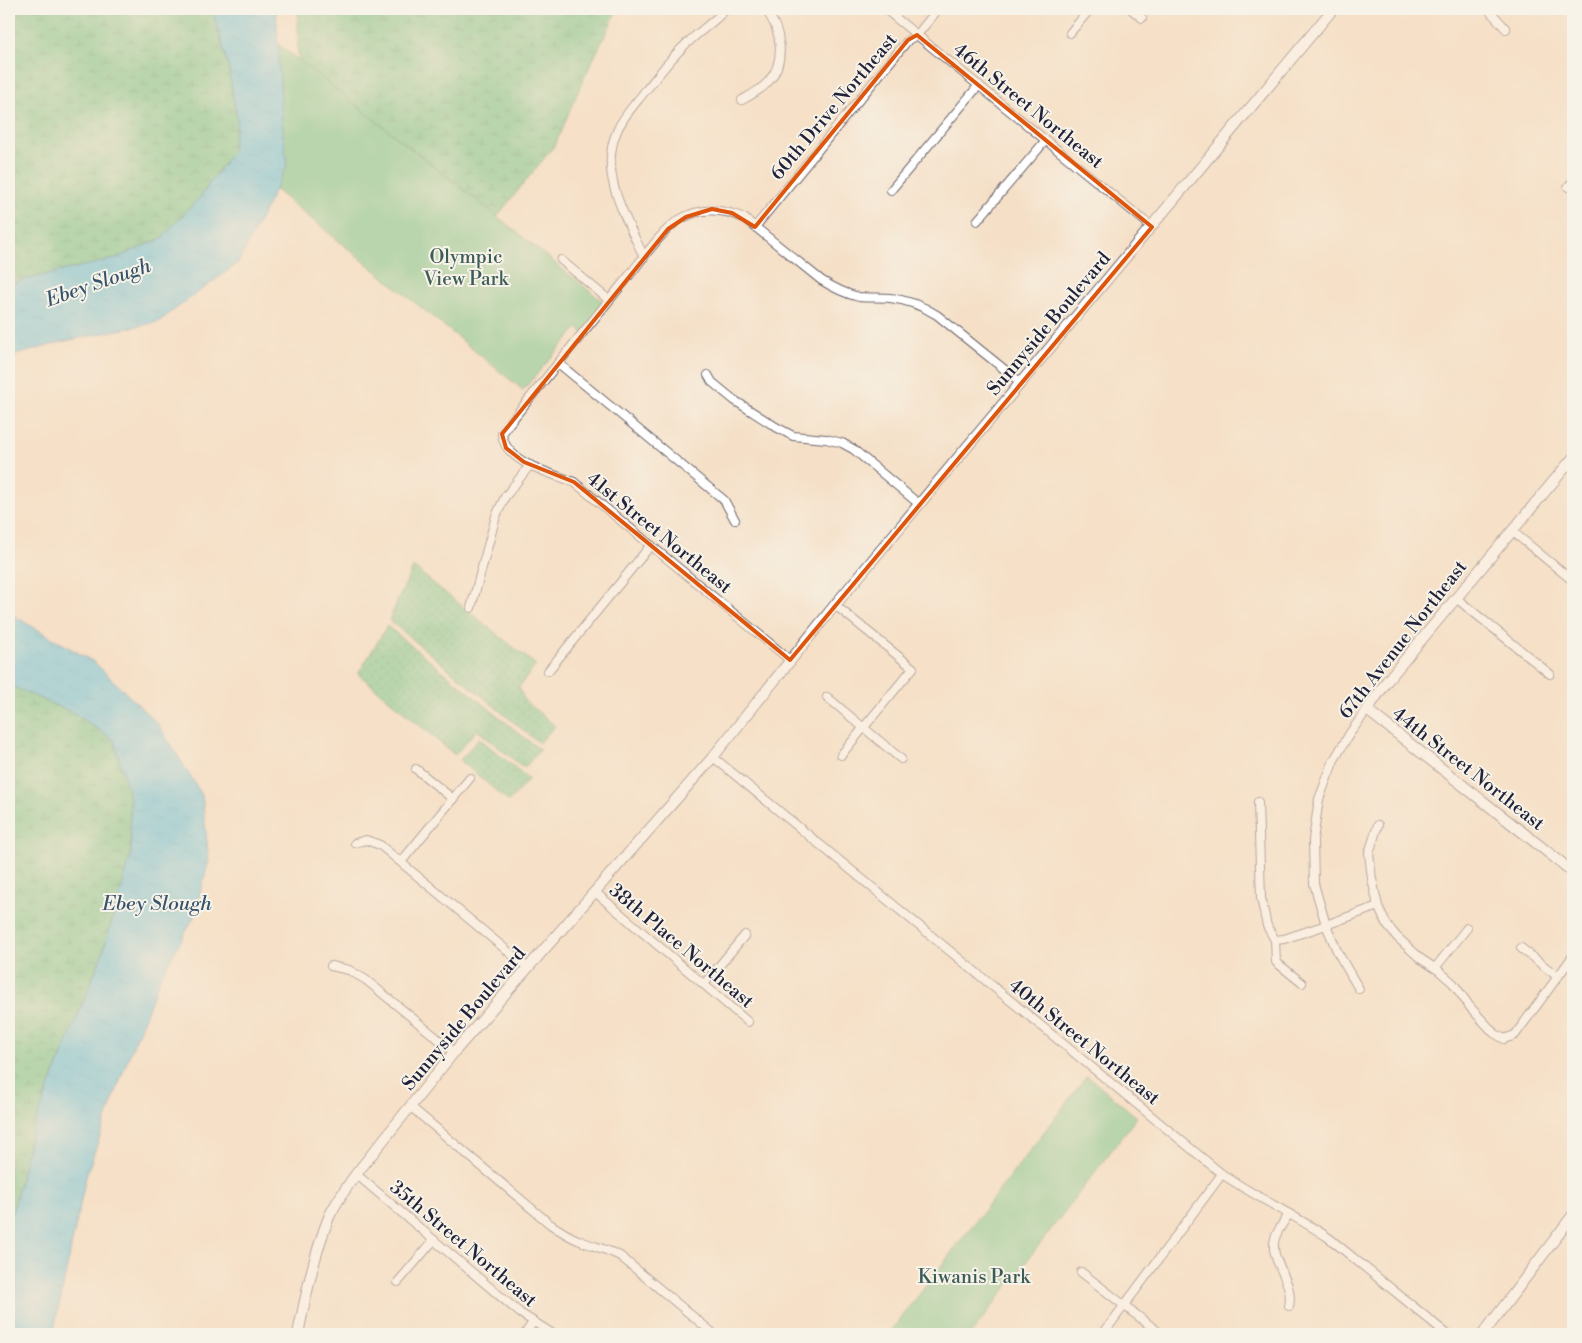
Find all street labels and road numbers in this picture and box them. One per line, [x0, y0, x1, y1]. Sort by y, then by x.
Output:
street label: 60th Drive Northeast [765, 28, 902, 185]
street label: 46th Street Northeast [948, 38, 1109, 174]
street label: Sunnyside Boulevard [982, 247, 1116, 400]
street label: 41st Street Northeast [582, 467, 737, 599]
street label: 67th Avenue Northeast [1333, 555, 1472, 724]
street label: 44th Street Northeast [1387, 702, 1550, 836]
street label: 38th Place Northeast [604, 878, 759, 1014]
street label: Sunnyside Boulevard [397, 942, 531, 1095]
street label: 40th Street Northeast [1004, 973, 1165, 1110]
street label: 35th Street Northeast [385, 1175, 542, 1312]

